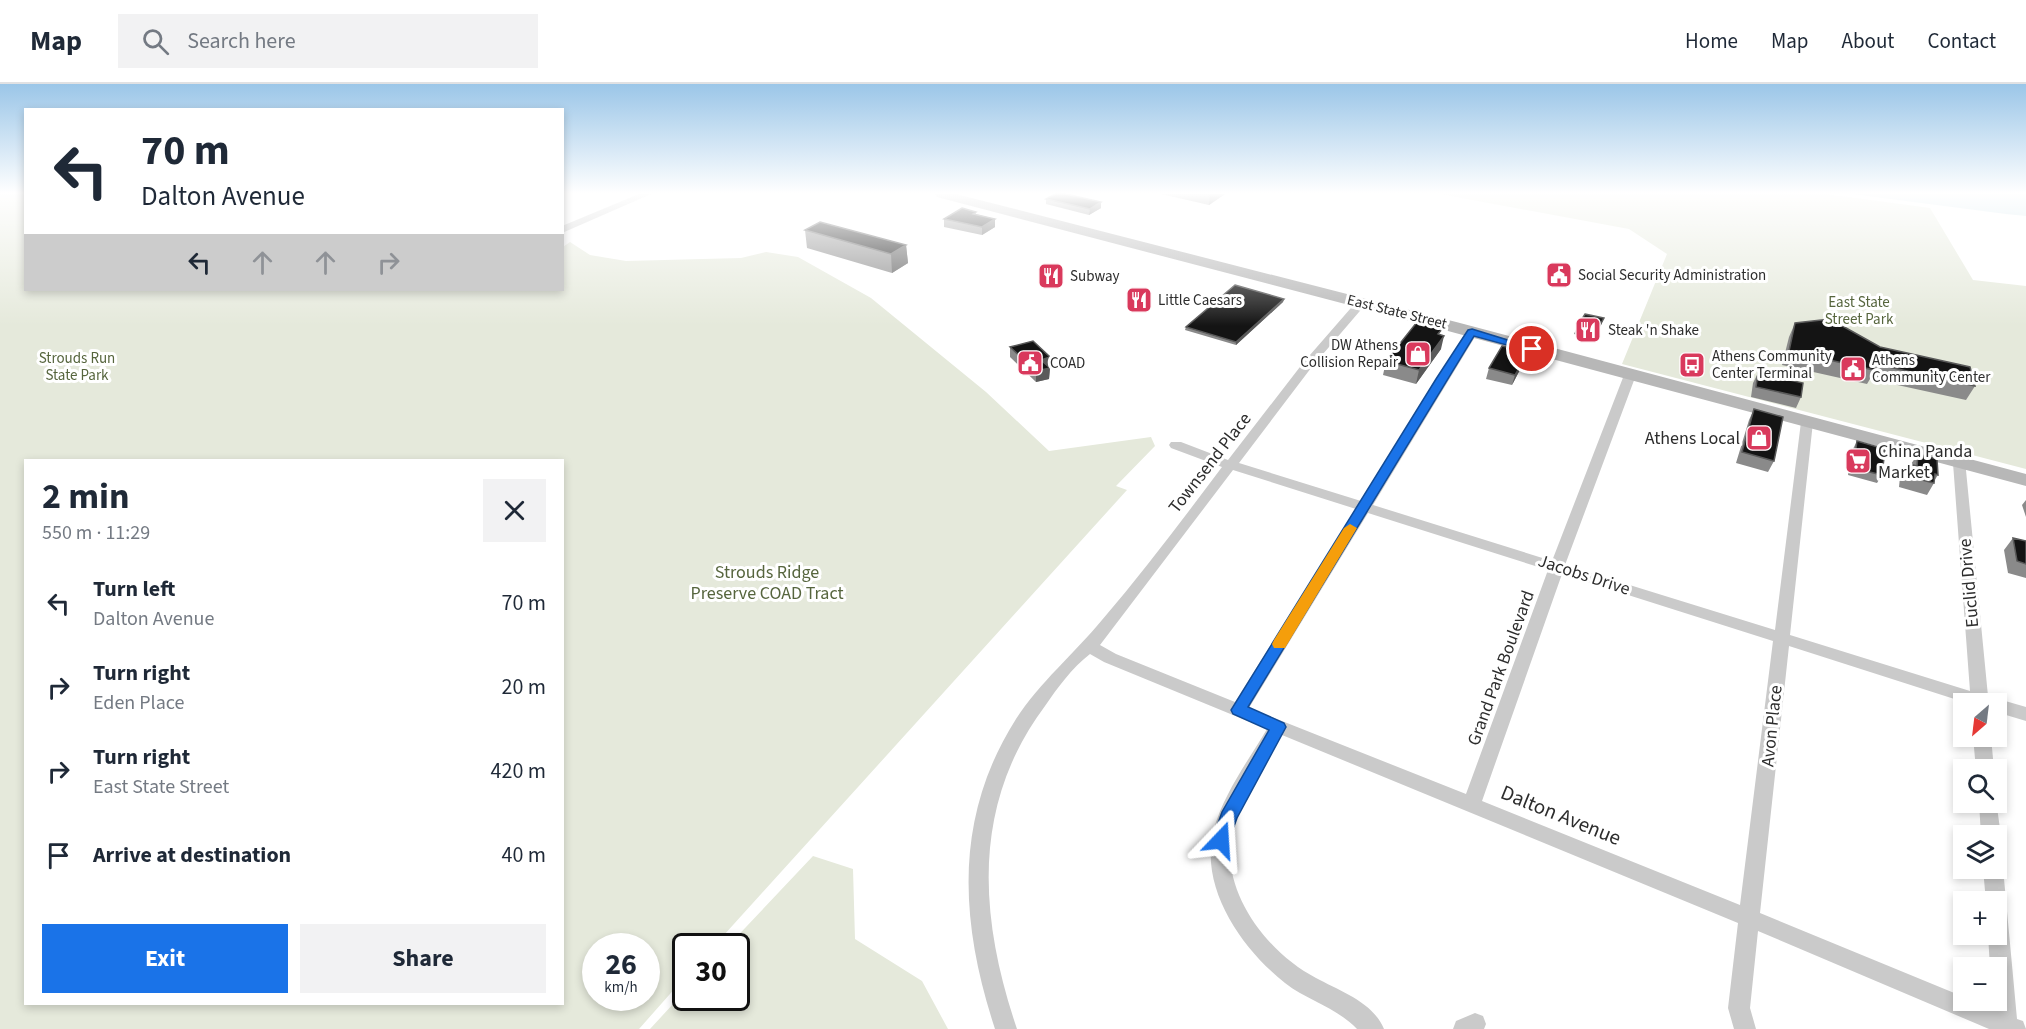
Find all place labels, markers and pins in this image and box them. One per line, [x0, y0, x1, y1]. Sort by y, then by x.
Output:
public building icon: Social Security Administration [1544, 260, 1574, 290]
restaurant icon: Subway [1036, 261, 1066, 291]
place label: Social Security Administration [1578, 265, 1766, 286]
place label: Subway [1070, 266, 1120, 287]
restaurant icon: Little Caesars [1124, 285, 1154, 315]
place label: Little Caesars [1158, 290, 1242, 311]
restaurant icon: Steak 'n Shake [1573, 315, 1603, 345]
place label: Steak 'n Shake [1608, 320, 1699, 341]
pin [1506, 323, 1557, 374]
place label: DW Athens Collision Repair [1300, 335, 1399, 373]
shop icon: DW Athens Collision Repair [1403, 339, 1433, 369]
place label: Athens Community Center Terminal [1712, 346, 1832, 384]
public building icon: COAD [1015, 348, 1045, 378]
bus stop icon: Athens Community Center Terminal [1677, 350, 1707, 380]
place label: Athens Community Center [1872, 350, 1991, 388]
place label: COAD [1050, 353, 1085, 374]
public building icon: Athens Community Center [1838, 354, 1868, 384]
shop icon: Athens Local [1744, 423, 1774, 453]
place label: Athens Local [1645, 426, 1740, 451]
place label: China Panda Market [1878, 439, 1972, 485]
supermarket icon: China Panda Market [1843, 446, 1873, 476]

